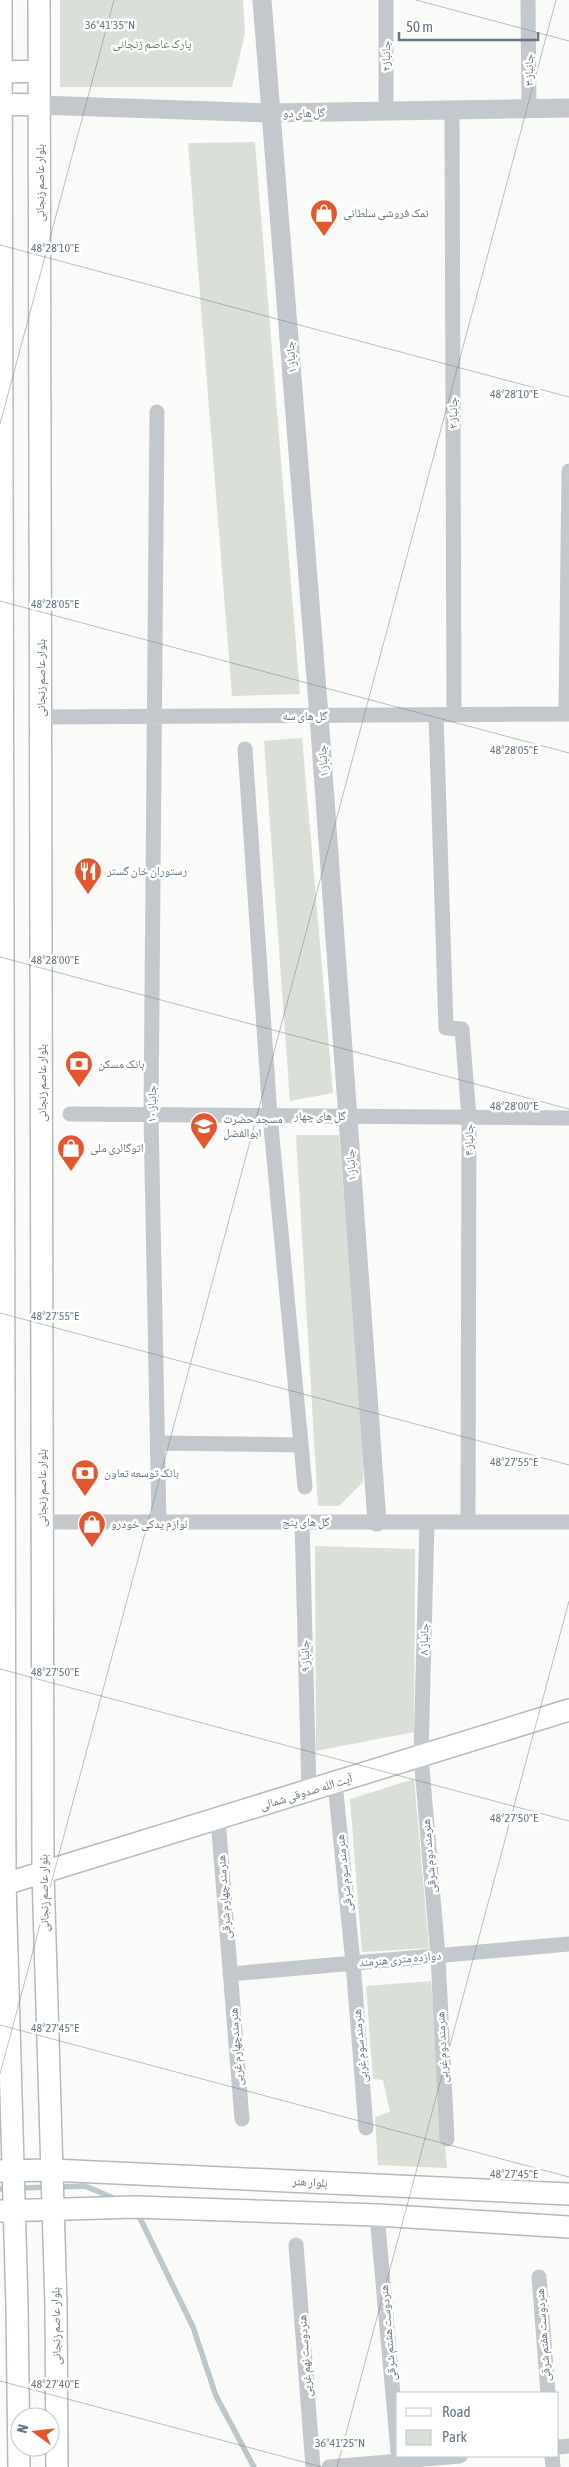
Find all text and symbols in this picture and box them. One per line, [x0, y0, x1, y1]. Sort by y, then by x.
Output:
scale bar [399, 10, 538, 42]
text: 36°41'35"N [85, 18, 135, 32]
text: 50 m [406, 18, 433, 35]
park label: پارک عاصم زنجانی [112, 37, 192, 52]
street label: جانباز۲ [379, 40, 393, 71]
street label: جانباز ۳ [522, 54, 536, 86]
street label: گل های دو [283, 106, 325, 120]
street label: بلوار عاصم زنجانی [33, 144, 48, 222]
shop icon: نمک فروشی سلطانی [309, 198, 339, 237]
place label: نمک فروشی سلطانی [343, 206, 428, 220]
text: 48°28'10"E [31, 241, 79, 255]
street label: جانباز ۱ [283, 340, 300, 374]
text: 48°28'10"E [490, 387, 538, 401]
street label: جانباز ۲ [446, 397, 460, 429]
text: 48°28'05"E [31, 597, 79, 611]
street label: بلوار عاصم زنجانی [34, 639, 49, 717]
street label: گل های سه [282, 709, 328, 723]
text: 48°28'05"E [490, 743, 538, 757]
street label: جانباز ۱ [315, 744, 331, 778]
restaurant icon: رستوران خان گستر [73, 856, 103, 895]
place label: رستوران خان گستر [106, 864, 187, 878]
text: 48°28'00"E [31, 953, 79, 967]
street label: بلوار عاصم زنجانی [35, 1044, 50, 1122]
bank icon: بانک مسکن [64, 1049, 94, 1088]
place label: بانک مسکن [98, 1057, 145, 1071]
street label: جانباز ۱۰ [145, 1085, 159, 1123]
text: 48°28'00"E [490, 1099, 538, 1113]
street label: گل های چهار [293, 1109, 346, 1123]
school or university icon: مسجد حضرت ابوالفضل [189, 1111, 219, 1150]
place label: مسجد حضرت ابوالفضل [223, 1112, 283, 1140]
street label: جانباز ۴ [462, 1124, 476, 1156]
shop icon: اتوگالری ملی [56, 1133, 86, 1172]
place label: اتوگالری ملی [90, 1141, 144, 1155]
street label: جانباز ۱ [343, 1148, 359, 1182]
text: 48°27'55"E [31, 1309, 79, 1323]
street label: بلوار عاصم زنجانی [35, 1449, 50, 1527]
text: 48°27'55"E [490, 1455, 538, 1469]
bank icon: بانک توسعه تعاون [70, 1458, 100, 1497]
place label: بانک توسعه تعاون [104, 1466, 179, 1480]
shop icon: لوازم یدکی خودرو [77, 1509, 107, 1548]
street label: گل های پنج [282, 1515, 330, 1529]
place label: لوازم یدکی خودرو [111, 1517, 187, 1532]
street label: جانباز ۸ [416, 1622, 432, 1655]
street label: جانباز ۹ [297, 1639, 313, 1672]
text: 48°27'50"E [31, 1665, 79, 1679]
street label: آیت الله صدوقی شمالی [258, 1771, 355, 1813]
text: 48°27'50"E [490, 1811, 538, 1825]
street label: هنرمند دوم شرقی [419, 1818, 440, 1894]
street label: هنرمند سوم شرقی [333, 1833, 356, 1912]
street label: بلوار عاصم زنجانی [36, 1854, 53, 1932]
street label: هنرمند چهارم شرقی [214, 1854, 235, 1939]
street label: دوازده متری هنرمند [358, 1948, 442, 1970]
street label: هنرمندچهارم غربی [226, 2007, 247, 2087]
street label: هنرمند سوم غربی [350, 2008, 371, 2084]
street label: هنرمند دوم غربی [433, 2011, 452, 2083]
text: 48°27'45"E [31, 2021, 79, 2035]
text: 48°27'45"E [490, 2167, 538, 2181]
street label: بلوار هنر [291, 2174, 328, 2190]
street label: هنردوست هشتم شرقی [377, 2284, 400, 2382]
street label: بلوار عاصم زنجانی [48, 2287, 65, 2365]
street label: هنردوست هفتم شرقی [533, 2288, 554, 2382]
street label: هنردوست نهم غربی [295, 2314, 316, 2398]
text: 48°27'40"E [31, 2377, 79, 2391]
legend [396, 2392, 559, 2457]
text: Road [442, 2403, 471, 2420]
north arrow [10, 2407, 60, 2457]
text: N [14, 2423, 31, 2435]
text: Park [442, 2428, 467, 2445]
text: 36°41'25"N [315, 2436, 365, 2450]

